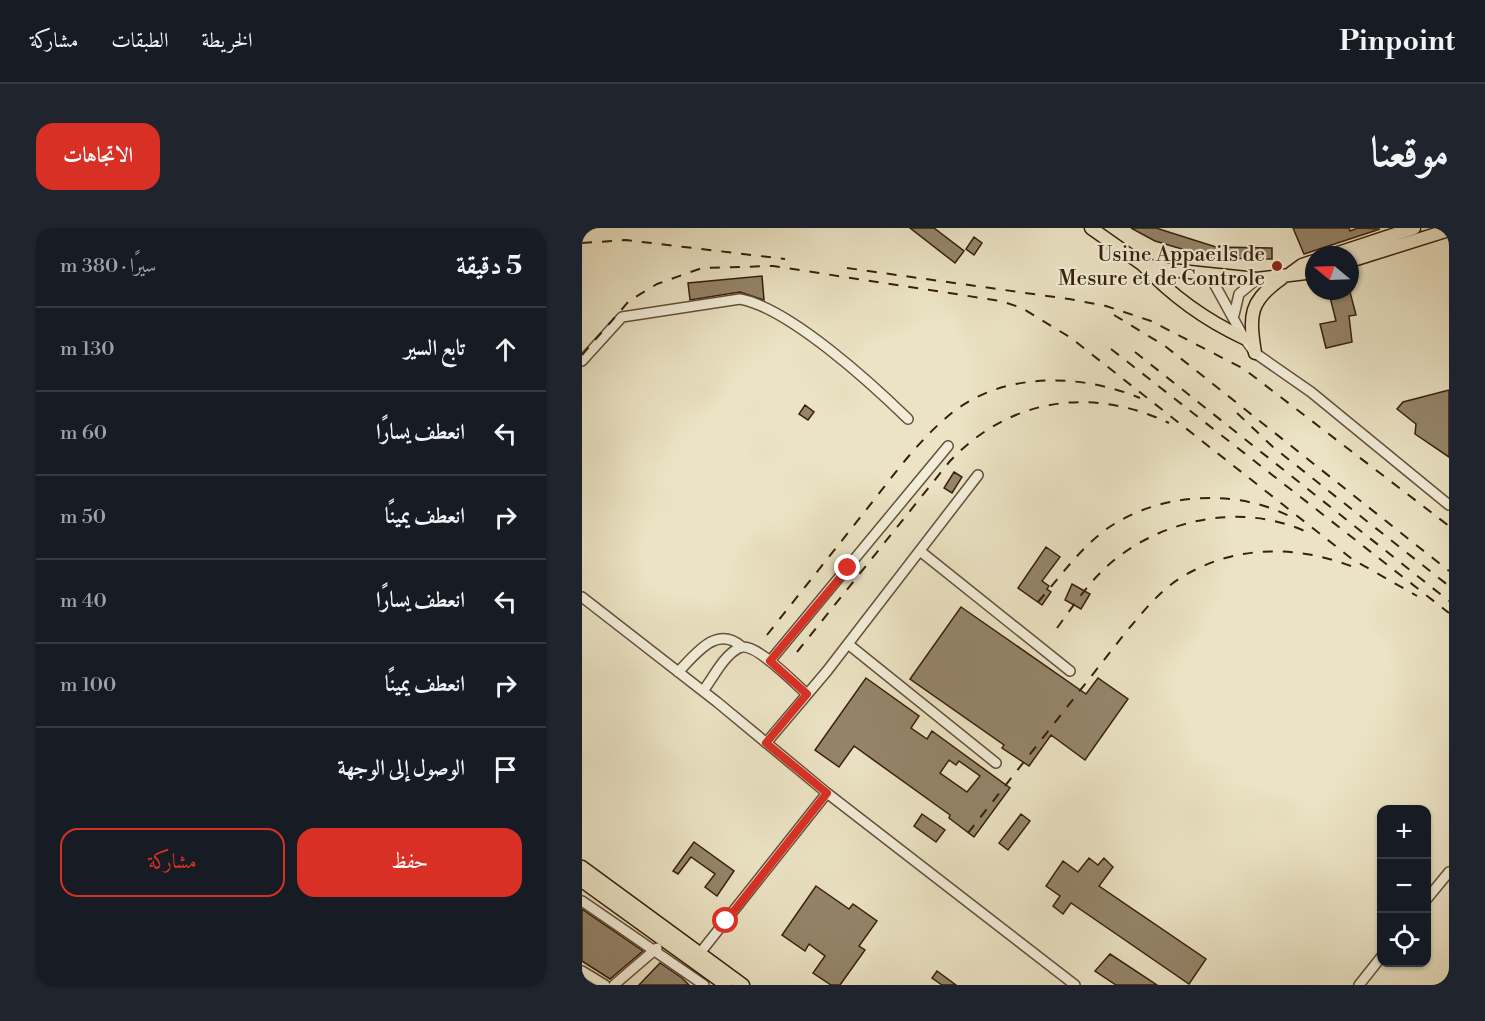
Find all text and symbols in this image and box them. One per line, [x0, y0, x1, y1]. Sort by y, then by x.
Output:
text: Pinpoint [1339, 24, 1455, 59]
text: مشاركة [30, 28, 78, 54]
text: الطبقات [111, 28, 168, 54]
text: الخريطة [201, 28, 253, 54]
button: الاتجاهات [36, 123, 160, 190]
text: موقعنا [1371, 127, 1449, 180]
place label: Usine Appaeils de Mesure et de Controle [1058, 242, 1265, 292]
north arrow [1305, 246, 1359, 300]
text: 5 دقيقة [456, 250, 522, 282]
text: سيرًا · 380 m [60, 254, 156, 279]
marker: Usine Appaeils de Mesure et de Controle [1270, 259, 1284, 273]
icon: ahead [489, 333, 522, 366]
text: تابع السير [404, 335, 465, 362]
text: 130 m [60, 337, 115, 362]
icon: left [489, 417, 522, 450]
text: انعطف يسارًا [376, 419, 465, 446]
text: 60 m [60, 421, 107, 446]
icon: right [489, 501, 522, 534]
text: انعطف يمينًا [385, 503, 465, 530]
text: 50 m [60, 505, 106, 530]
route end [834, 554, 860, 580]
icon: left [489, 585, 522, 618]
text: انعطف يسارًا [376, 587, 465, 614]
text: 40 m [60, 589, 107, 614]
icon: right [489, 669, 522, 702]
text: انعطف يمينًا [385, 671, 465, 698]
text: 100 m [60, 673, 116, 698]
icon: arrive [489, 753, 522, 786]
text: الوصول إلى الوجهة [337, 755, 465, 782]
map controls [1377, 805, 1431, 967]
button: + [1377, 805, 1431, 859]
button: مشاركة [60, 828, 285, 897]
button: حفظ [297, 828, 522, 897]
button: − [1377, 859, 1431, 913]
route start [712, 907, 738, 933]
button: locate [1377, 913, 1431, 967]

